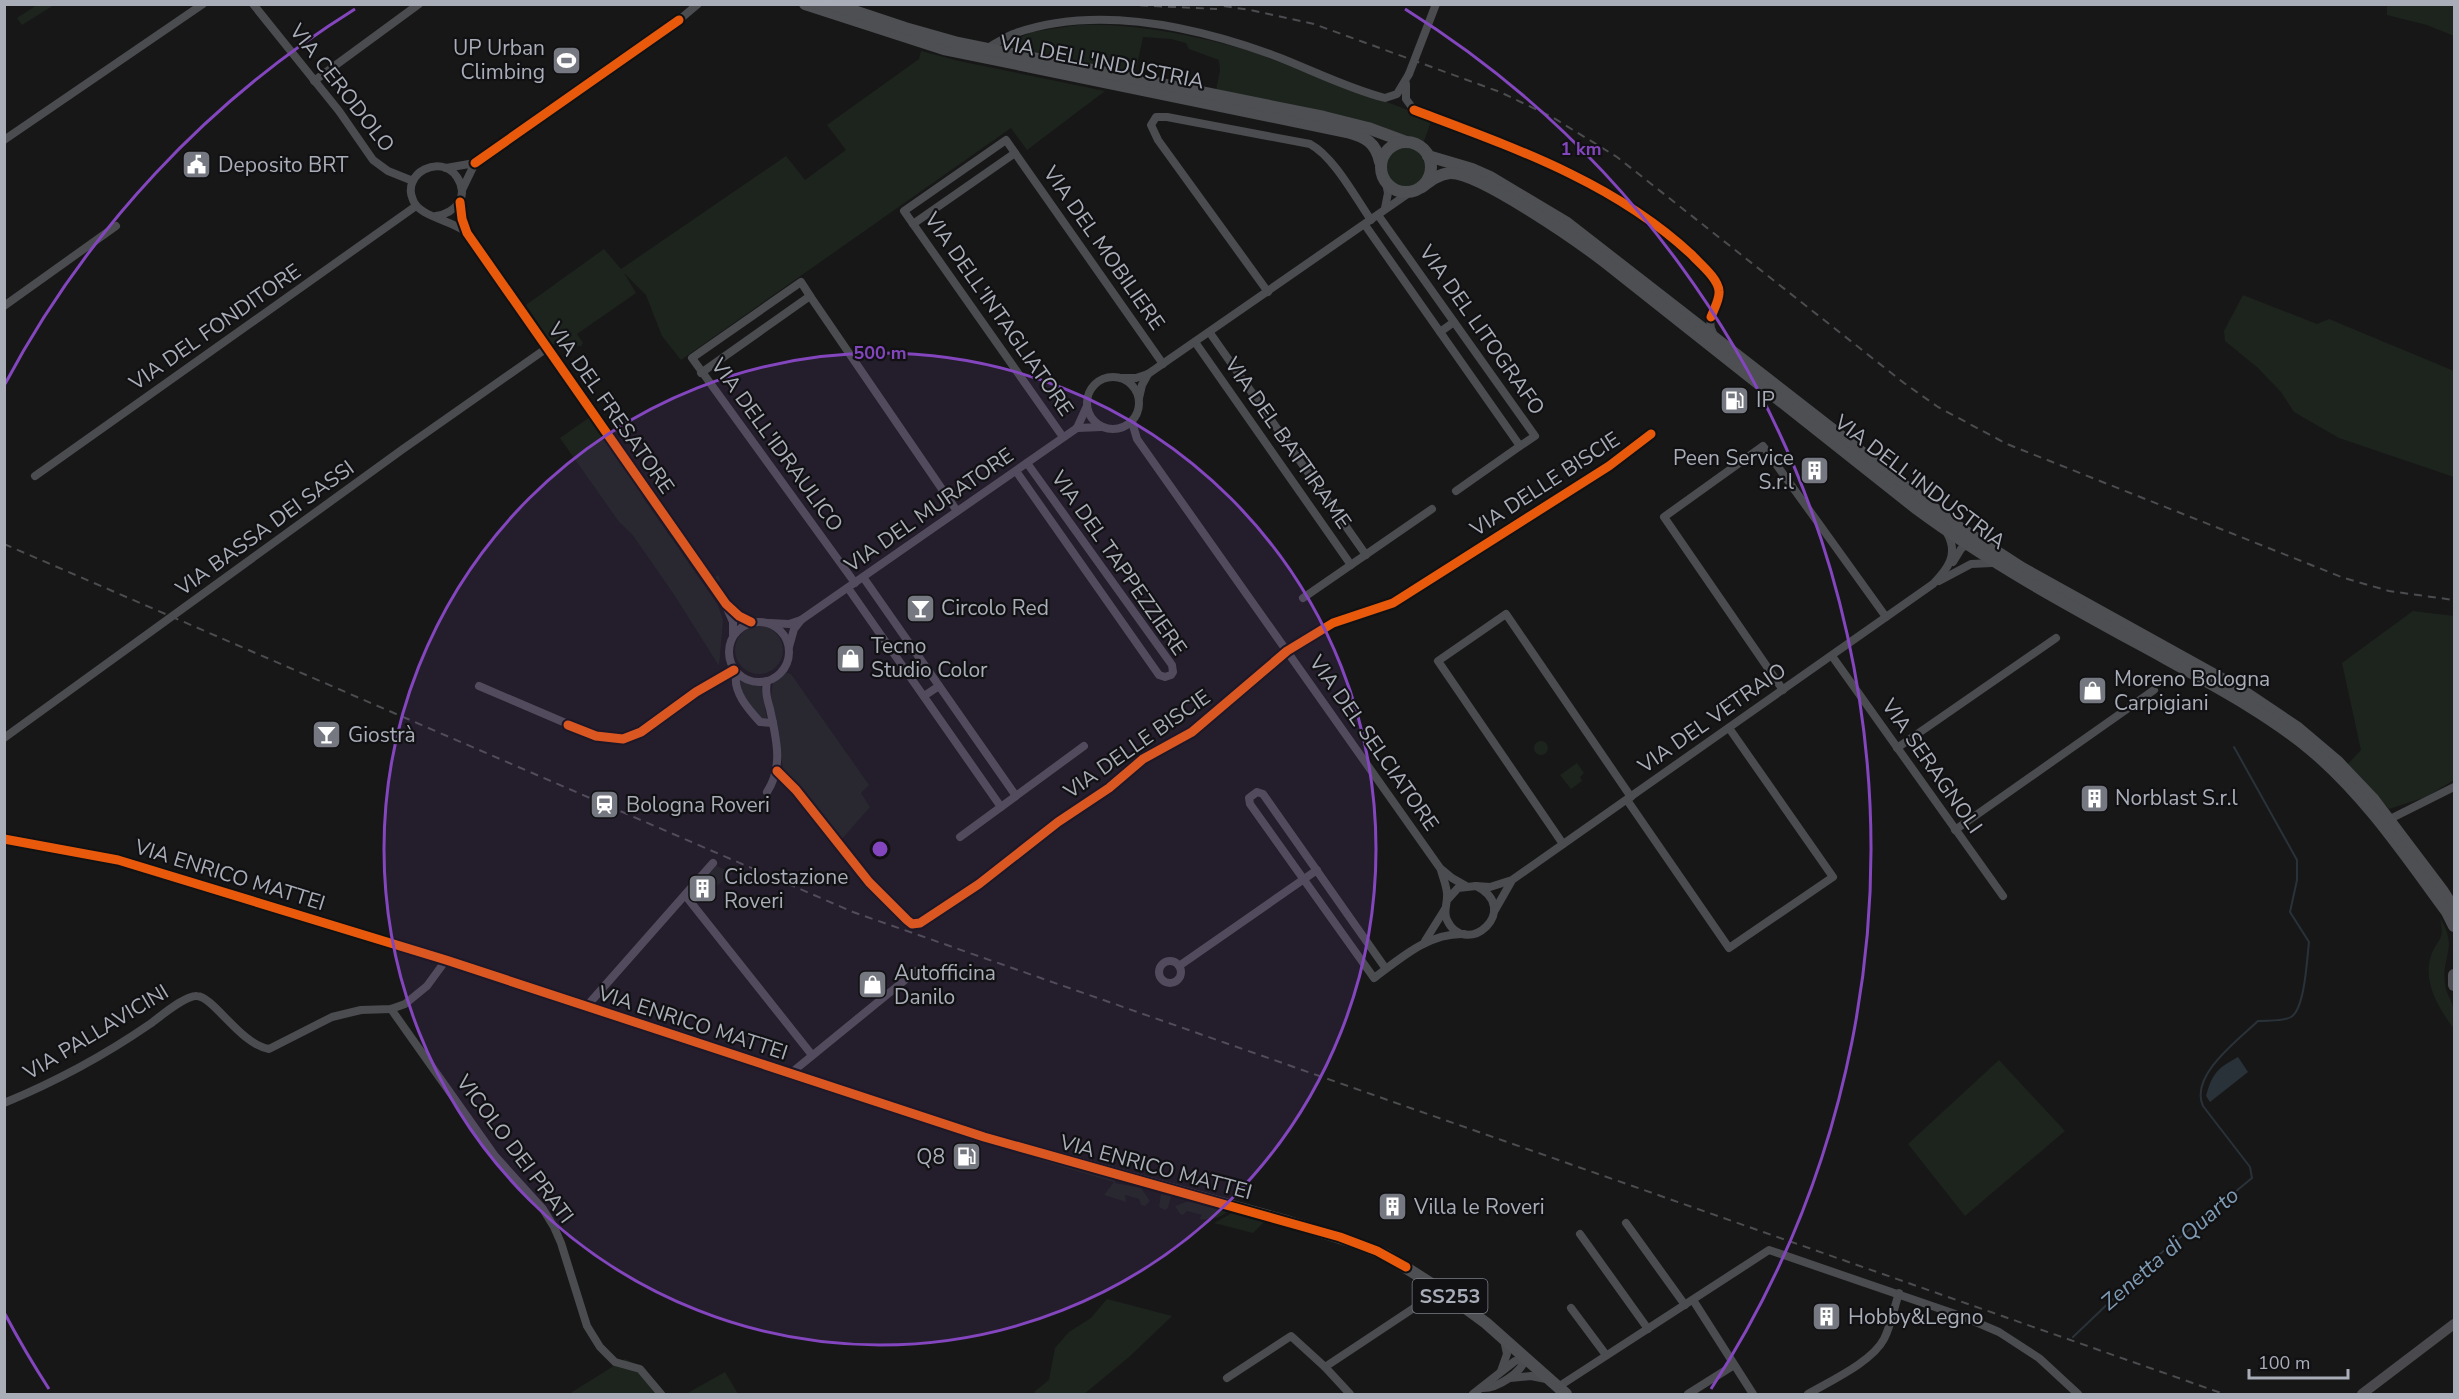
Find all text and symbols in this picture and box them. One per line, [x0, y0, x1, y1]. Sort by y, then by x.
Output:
street label: VIA CERODOLO [283, 17, 401, 158]
street label: VIA DELL'INDUSTRIA [996, 28, 1207, 96]
place label: UP Urban Climbing [453, 34, 545, 86]
sports icon: UP Urban Climbing [550, 44, 582, 76]
text: 1 km [1560, 137, 1602, 161]
public building icon: Deposito BRT [181, 149, 213, 181]
place label: Deposito BRT [218, 151, 349, 179]
street label: VIA DEL MOBILIERE [1036, 160, 1171, 336]
street label: VIA DELL'INTAGLIATORE [917, 206, 1080, 421]
street label: VIA DEL LITOGRAFO [1412, 239, 1551, 421]
street label: VIA DEL FONDITORE [123, 257, 306, 397]
street label: VIA DEL FRESATORE [541, 316, 681, 499]
text: 500 m [853, 341, 907, 365]
street label: VIA DEL BATTIRAME [1218, 351, 1358, 534]
street label: VIA DELL'IDRAULICO [704, 352, 849, 537]
fuel station icon: IP [1719, 384, 1751, 416]
place label: IP [1756, 386, 1775, 414]
street label: VIA DELL'INDUSTRIA [1828, 408, 2011, 556]
street label: VIA DELLE BISCIE [1464, 425, 1625, 543]
street label: VIA DEL MURATORE [838, 441, 1019, 579]
place label: Peen Service S.r.l [1673, 444, 1795, 496]
street label: VIA BASSA DEI SASSI [169, 454, 360, 603]
building icon: Peen Service S.r.l [1799, 454, 1831, 486]
street label: VIA DEL TAPPEZZIERE [1044, 464, 1193, 661]
bar icon: Circolo Red [904, 592, 936, 624]
place label: Circolo Red [941, 594, 1049, 622]
place label: Tecno Studio Color [871, 632, 988, 684]
shop icon: Tecno Studio Color [834, 642, 866, 674]
street label: VIA DEL SELCIATORE [1302, 649, 1445, 836]
street label: VIA DEL VETRAIO [1632, 656, 1792, 780]
place label: Moreno Bologna Carpigiani [2114, 665, 2270, 717]
shop icon: Moreno Bologna Carpigiani [2077, 675, 2109, 707]
street label: VIA DELLE BISCIE [1057, 683, 1216, 806]
street label: VIA SERAGNOLI [1875, 692, 1989, 839]
bar icon: Giostrà [311, 719, 343, 751]
place label: Giostrà [348, 721, 416, 749]
building icon: Norblast S.r.l [2078, 782, 2110, 814]
place label: Norblast S.r.l [2115, 784, 2238, 812]
station icon: Bologna Roveri [589, 789, 621, 821]
place label: Bologna Roveri [626, 791, 770, 819]
street label: VIA ENRICO MATTEI [130, 832, 329, 917]
centre of rings [870, 839, 890, 859]
place label: Ciclostazione Roveri [724, 863, 848, 915]
building icon: Ciclostazione Roveri [687, 873, 719, 905]
place label: Autofficina Danilo [894, 959, 996, 1011]
shop icon: Autofficina Danilo [857, 969, 889, 1001]
street label: VIA PALLAVICINI [17, 978, 174, 1087]
street label: VIA ENRICO MATTEI [594, 979, 791, 1067]
street label: VICOLO DEI PRATI [449, 1068, 580, 1229]
street label: VIA ENRICO MATTEI [1056, 1128, 1255, 1206]
fuel station icon: Q8 [950, 1141, 982, 1173]
place label: Q8 [916, 1143, 945, 1171]
water label: Zenetta di Quarto [2095, 1181, 2245, 1317]
building icon: Villa le Roveri [1377, 1191, 1409, 1223]
place label: Villa le Roveri [1413, 1193, 1545, 1221]
road number: SS253 [1412, 1279, 1488, 1313]
building icon: Hobby&Legno [1811, 1301, 1843, 1333]
place label: Hobby&Legno [1848, 1303, 1983, 1331]
scale bar [2249, 1342, 2348, 1380]
text: 100 m [2258, 1351, 2310, 1375]

